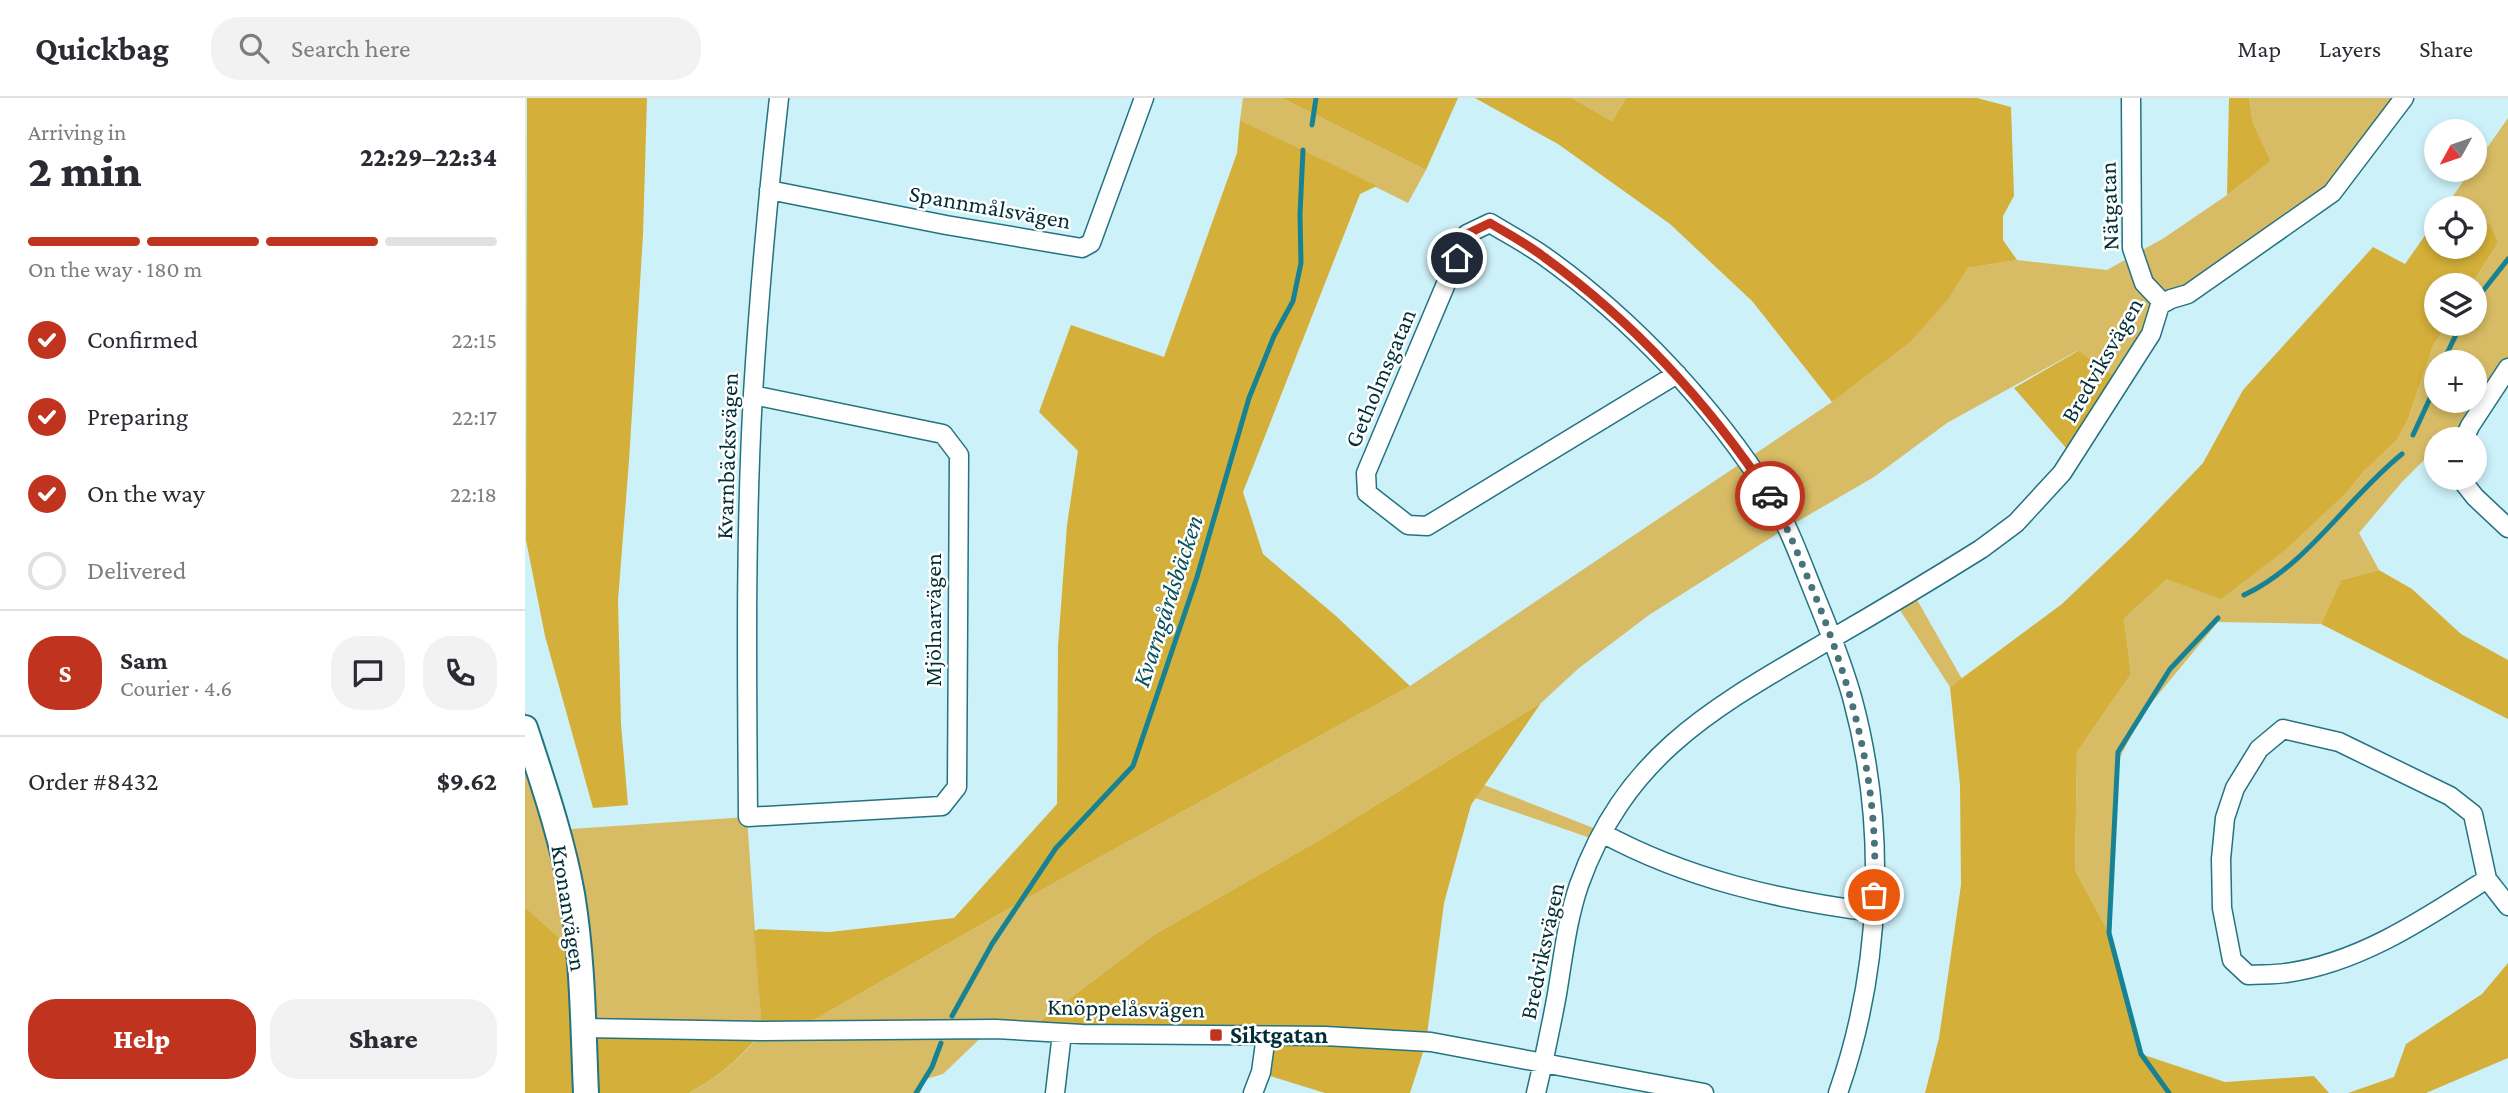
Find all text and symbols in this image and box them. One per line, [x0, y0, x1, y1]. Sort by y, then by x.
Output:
search box [211, 17, 701, 80]
icon: search [235, 29, 273, 67]
text: Quickbag [35, 30, 169, 67]
text: Search here [291, 34, 410, 63]
text: Map [2237, 35, 2281, 62]
text: Layers [2319, 35, 2381, 62]
text: Share [2419, 35, 2473, 62]
text: Arriving in [28, 119, 126, 145]
north arrow [2424, 119, 2487, 182]
map controls [2424, 119, 2487, 490]
text: 22:29–22:34 [360, 143, 497, 172]
text: 2 min [28, 145, 142, 196]
street label: Nätgatan [2093, 161, 2124, 251]
street label: Spannmålsvägen [907, 179, 1073, 234]
button: locate [2424, 196, 2487, 259]
pin [1427, 228, 1487, 288]
icon: home [1438, 239, 1476, 277]
text: On the way · 180 m [28, 256, 202, 282]
button: layers [2424, 273, 2487, 336]
street label: Bredviksvägen [2055, 293, 2148, 427]
street label: Getholmsgatan [1338, 304, 1421, 451]
icon: check [28, 321, 66, 359]
text: Confirmed [87, 325, 198, 354]
text: 22:15 [451, 327, 497, 353]
button: + [2424, 350, 2487, 413]
street label: Kvarnbäcksvägen [710, 372, 743, 540]
icon: check [28, 398, 66, 436]
text: Preparing [87, 402, 188, 431]
text: 22:17 [452, 404, 497, 430]
button: − [2424, 427, 2487, 490]
courier [1735, 461, 1805, 531]
icon: check [28, 475, 66, 513]
icon: car [1751, 477, 1789, 515]
text: On the way [87, 479, 205, 508]
text: 22:18 [450, 481, 497, 507]
water label: Kvarngårdsbäcken [1126, 512, 1209, 691]
street label: Mjölnarvägen [919, 553, 946, 687]
text: Delivered [87, 556, 186, 585]
button: chat [331, 636, 405, 710]
button: phone [423, 636, 497, 710]
text: Sam [120, 646, 168, 675]
text: S [59, 659, 72, 688]
text: Courier · 4.6 [120, 675, 232, 701]
text: Order #8432 [28, 767, 158, 796]
text: $9.62 [437, 767, 497, 796]
street label: Kronanvägen [546, 843, 593, 973]
pin [1844, 865, 1904, 925]
icon: bag [1855, 876, 1893, 914]
street label: Bredviksvägen [1514, 880, 1569, 1022]
street label: Knöppelåsvägen [1047, 993, 1205, 1022]
button: Help [28, 999, 256, 1079]
button: Share [270, 999, 497, 1079]
place label: Siktgatan [1230, 1021, 1328, 1048]
marker: Siktgatan [1208, 1027, 1224, 1043]

